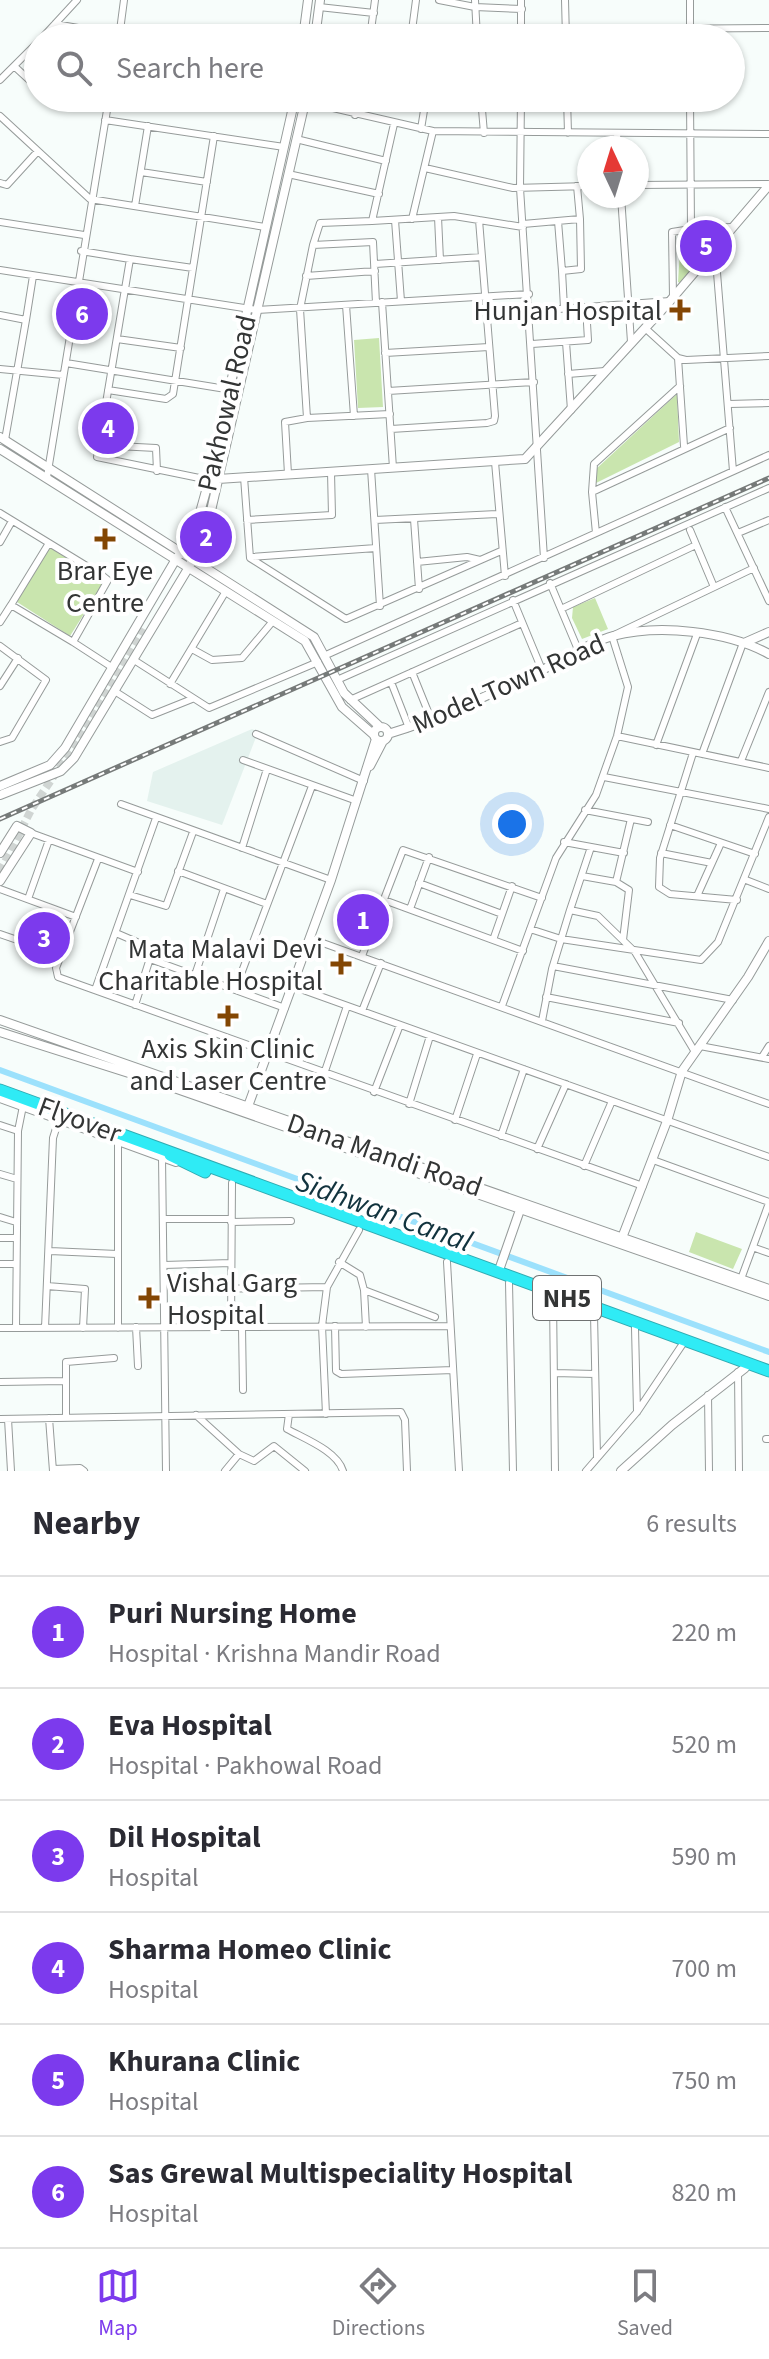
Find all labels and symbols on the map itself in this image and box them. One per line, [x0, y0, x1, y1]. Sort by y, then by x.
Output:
north arrow [577, 136, 649, 208]
pin: 5 [680, 216, 732, 276]
pin: 6 [56, 284, 108, 344]
place label: Hunjan Hospital [474, 291, 662, 331]
marker: Hunjan Hospital [669, 299, 691, 321]
street label: Pakhowal Road [187, 311, 267, 495]
pin: 4 [82, 398, 134, 458]
pin: 2 [180, 507, 232, 567]
marker: Brar Eye Centre [94, 528, 116, 550]
place label: Brar Eye Centre [57, 551, 153, 623]
street label: Model Town Road [406, 624, 611, 744]
your location [492, 804, 532, 844]
pin: 1 [337, 890, 389, 950]
pin: 3 [18, 908, 70, 968]
place label: Mata Malavi Devi Charitable Hospital [98, 929, 323, 1001]
marker: Mata Malavi Devi Charitable Hospital [330, 953, 352, 975]
marker: Axis Skin Clinic and Laser Centre [217, 1005, 239, 1027]
place label: Axis Skin Clinic and Laser Centre [129, 1029, 327, 1101]
street label: Flyover [33, 1087, 127, 1153]
street label: Dana Mandi Road [282, 1103, 488, 1207]
water label: Sidhwan Canal [290, 1160, 479, 1263]
place label: Vishal Garg Hospital [167, 1263, 297, 1335]
road number: NH5 [533, 1276, 601, 1320]
marker: Vishal Garg Hospital [138, 1287, 160, 1309]

